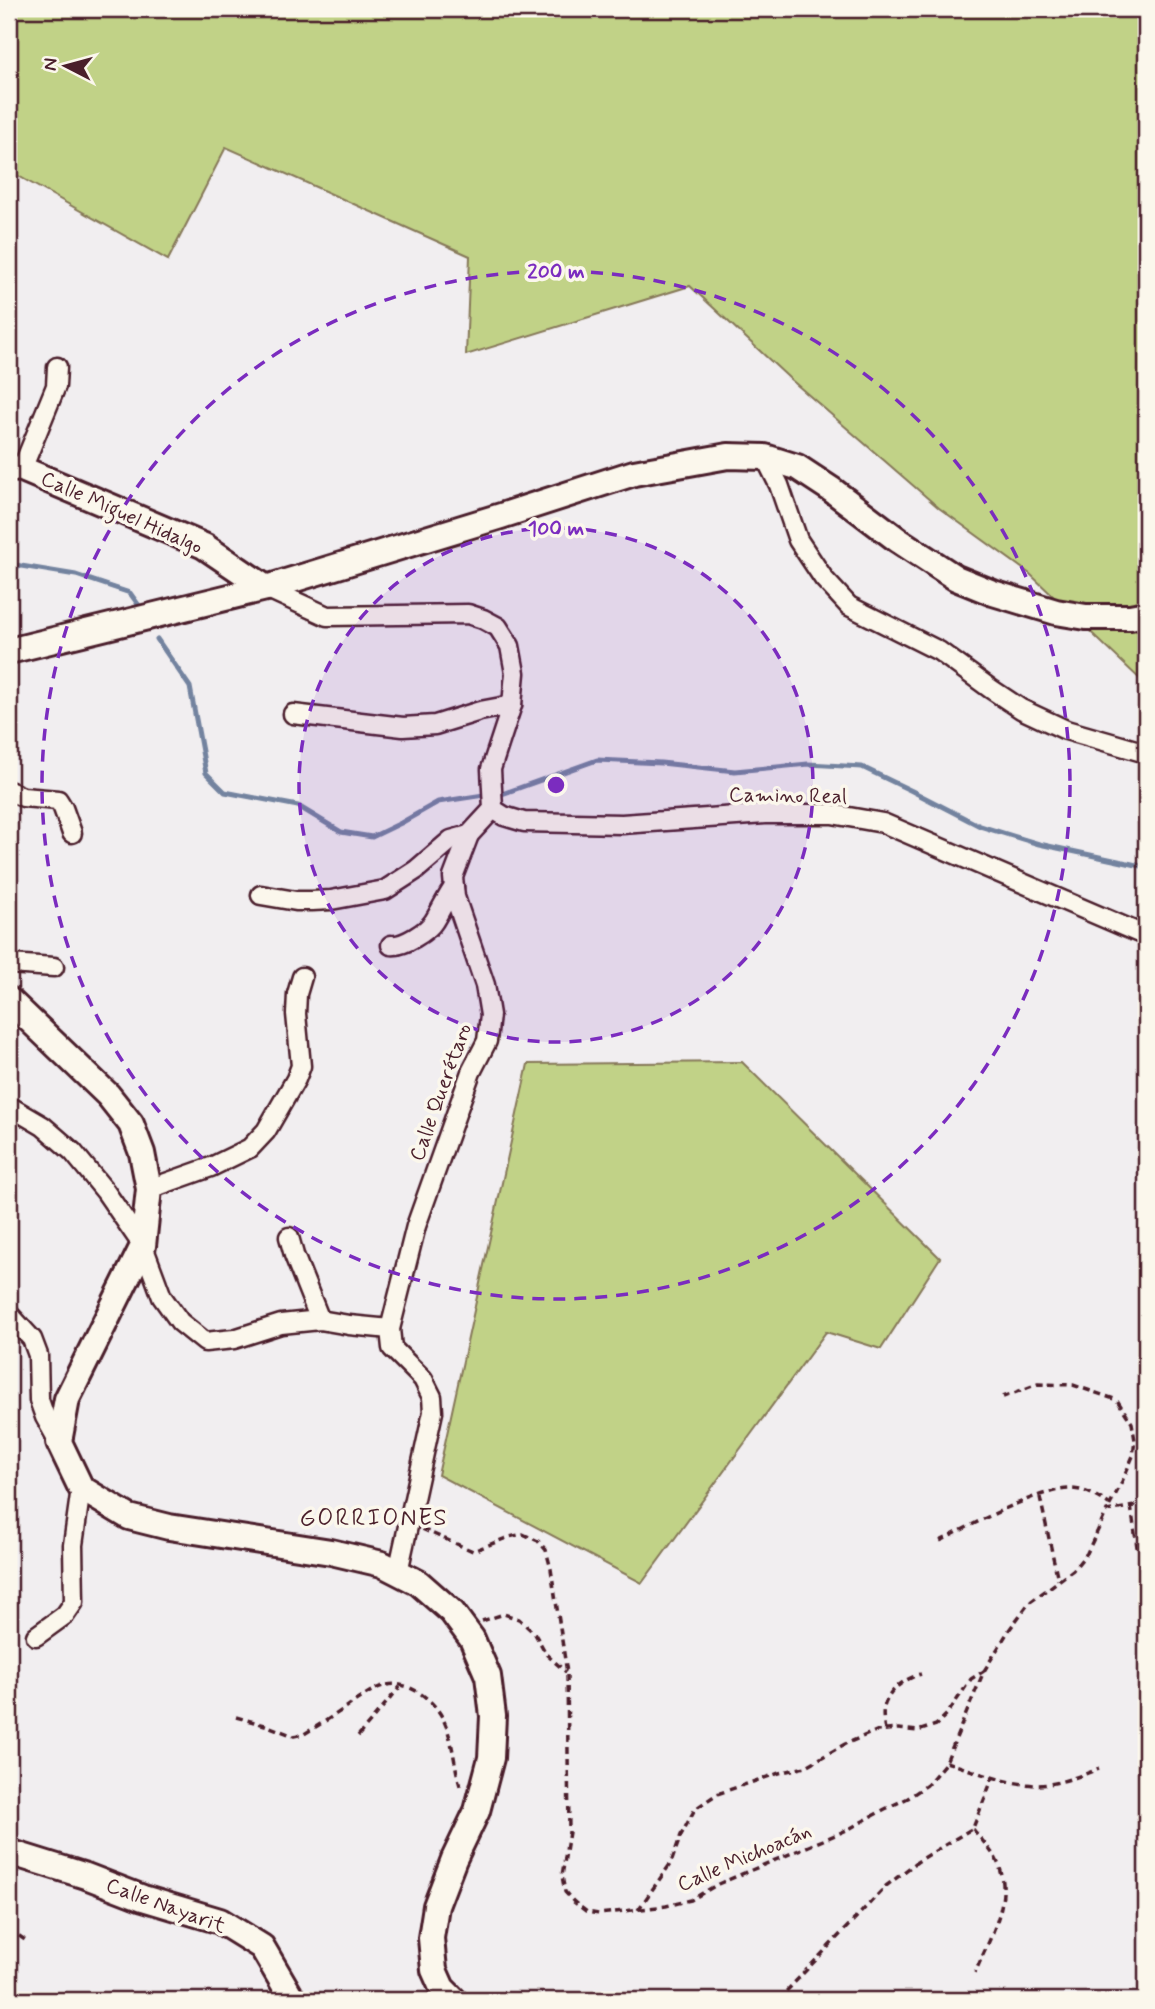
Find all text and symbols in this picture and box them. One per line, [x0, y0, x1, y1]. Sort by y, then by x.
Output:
north arrow [32, 32, 102, 102]
text: N [37, 57, 64, 72]
text: 200 m [527, 258, 585, 286]
street label: Calle Miguel Hidalgo [35, 465, 207, 563]
text: 100 m [528, 515, 584, 543]
centre of rings [544, 773, 568, 797]
street label: Camino Real [729, 781, 847, 811]
street label: Calle Querétaro [403, 1020, 479, 1165]
district label: GORRIONES [300, 1503, 448, 1534]
street label: Calle Michoacán [673, 1817, 816, 1899]
street label: Calle Nayarit [102, 1871, 230, 1941]

